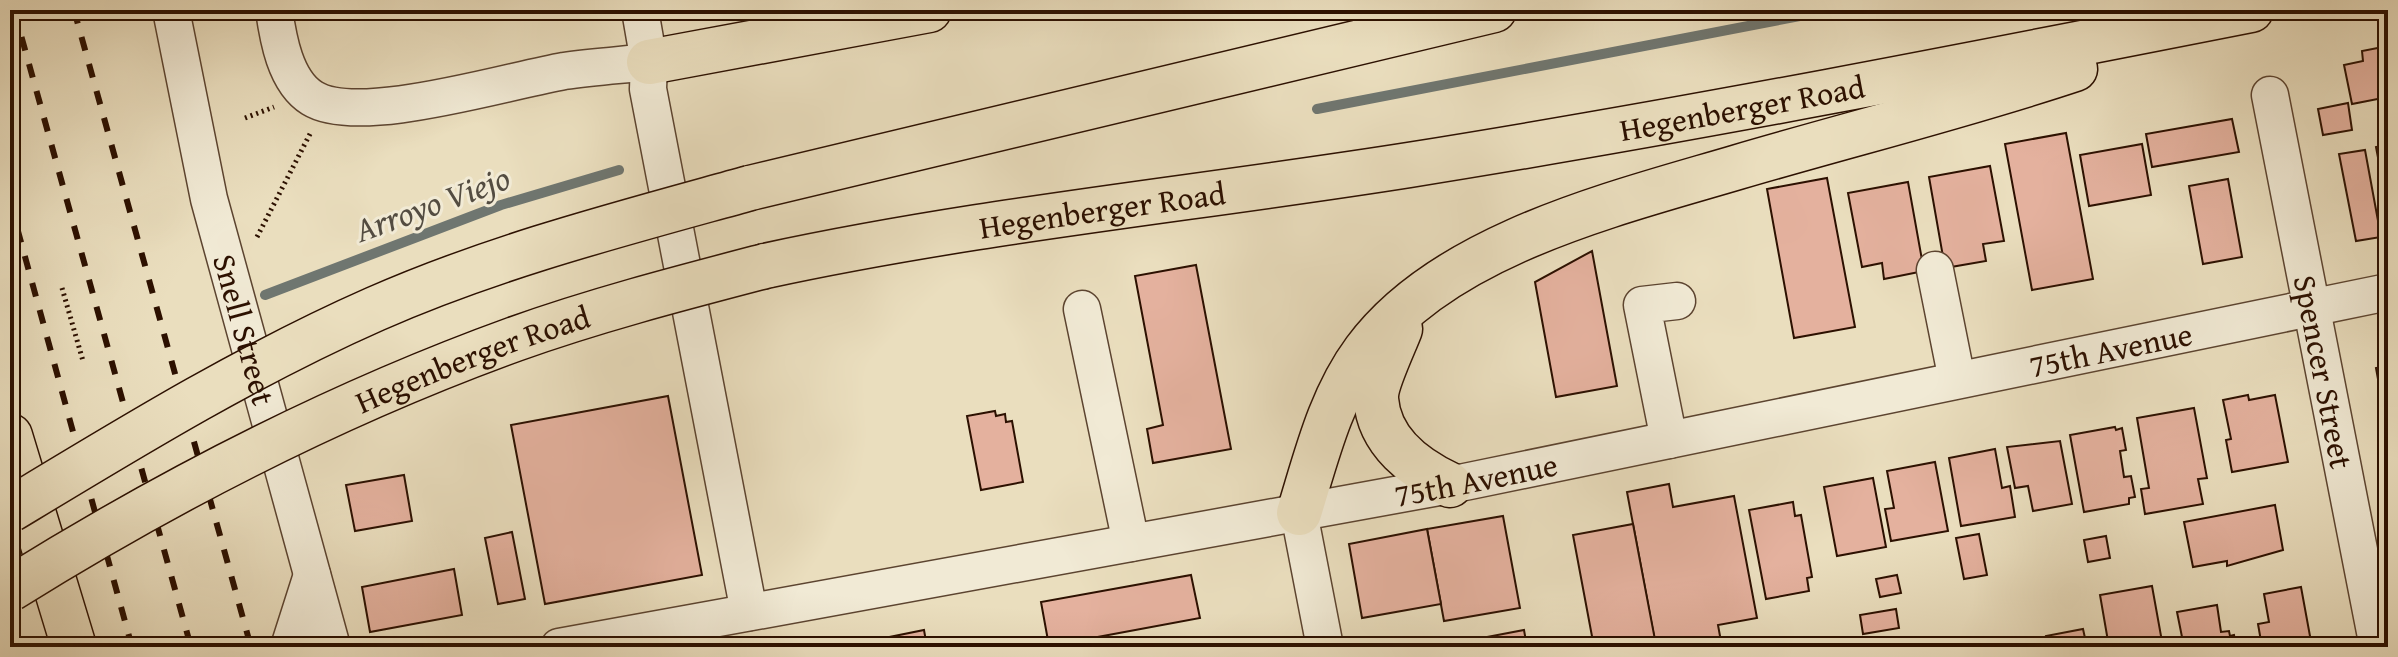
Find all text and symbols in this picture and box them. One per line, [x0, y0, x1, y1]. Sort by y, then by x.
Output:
street label: Hegenberger Road [1616, 62, 1868, 153]
water label: Arroyo Viejo [347, 152, 516, 254]
street label: Hegenberger Road [976, 169, 1228, 250]
street label: Snell Street [202, 249, 288, 410]
street label: Spencer Street [2282, 271, 2366, 473]
street label: Hegenberger Road [347, 292, 596, 424]
street label: 75th Avenue [2025, 309, 2196, 389]
street label: 75th Avenue [1390, 440, 1562, 518]

